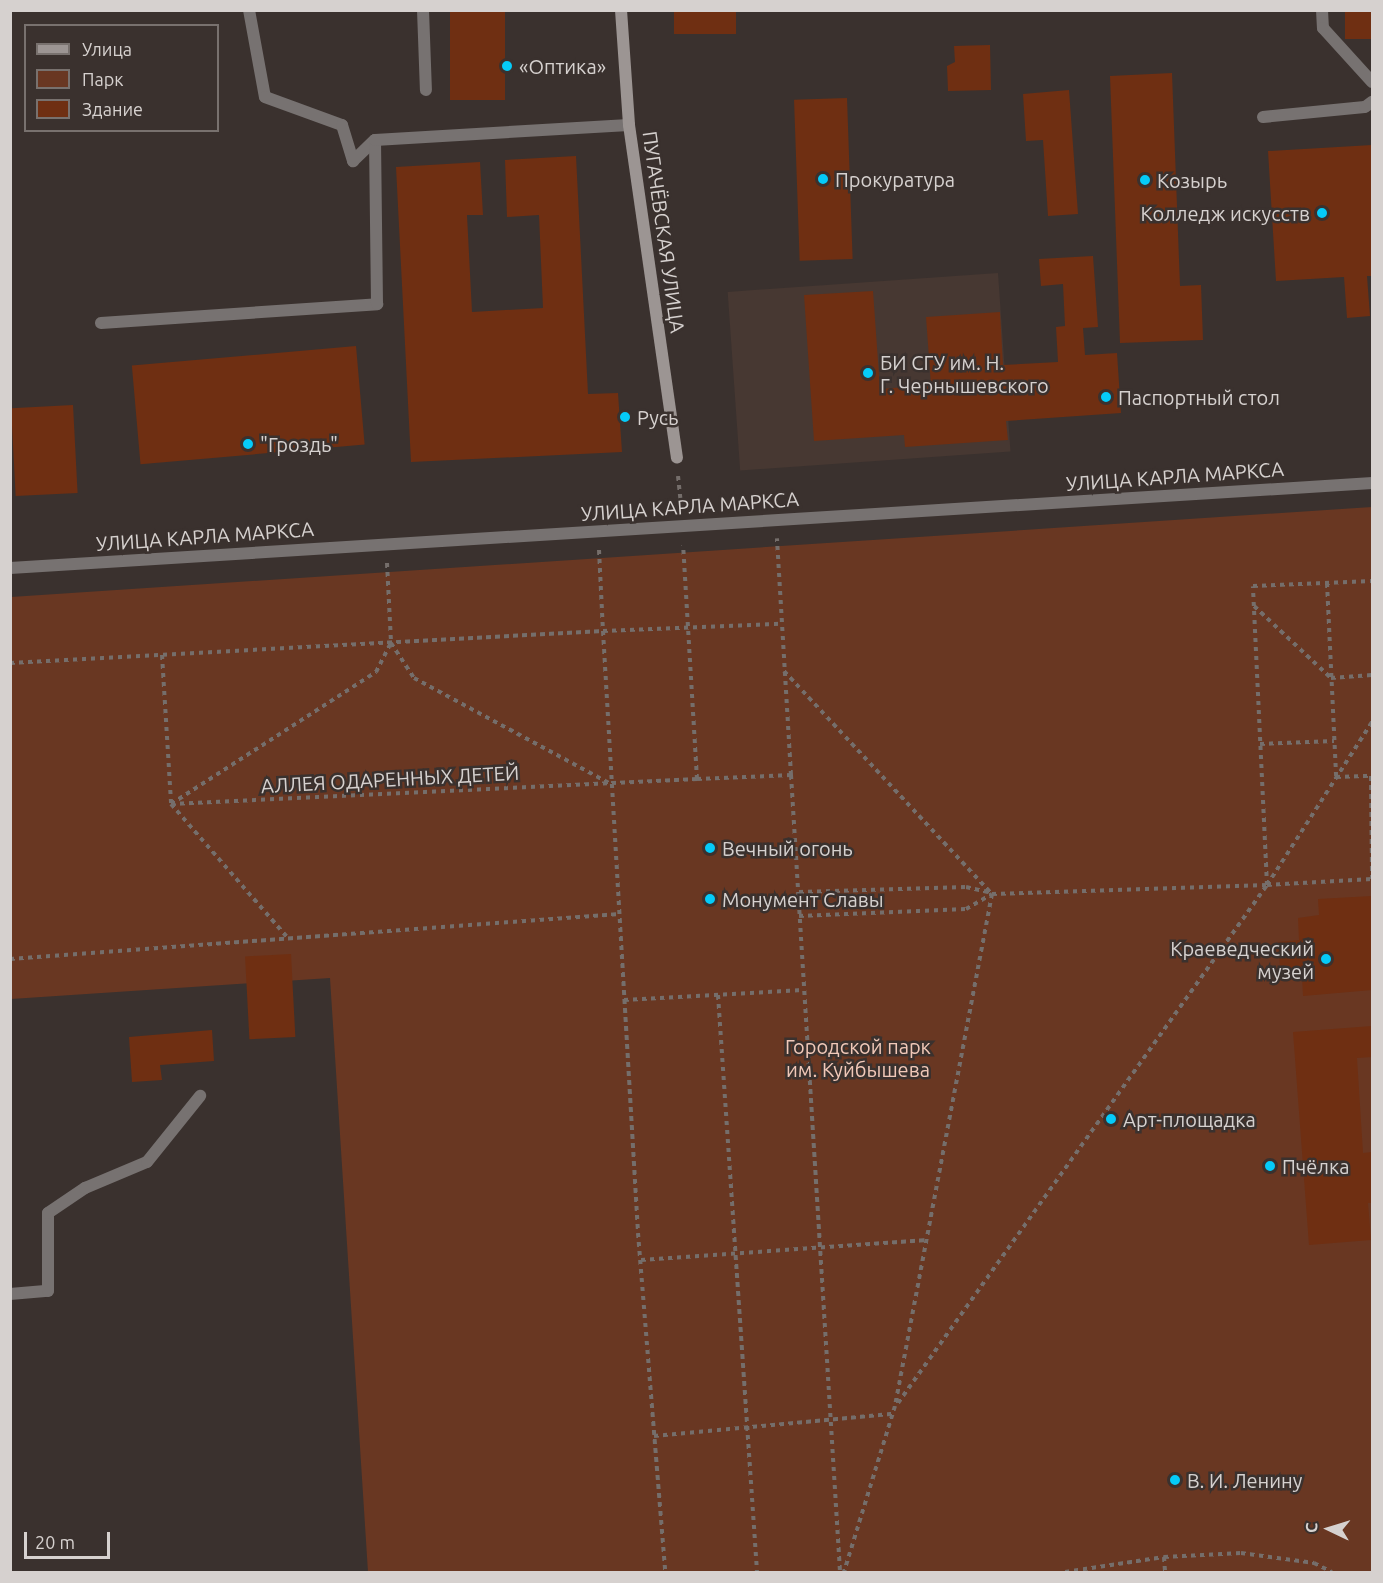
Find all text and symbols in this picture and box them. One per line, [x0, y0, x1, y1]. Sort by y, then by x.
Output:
legend [24, 24, 219, 132]
text: Улица [82, 39, 132, 59]
place label: «Оптика» [519, 54, 606, 78]
marker: «Оптика» [500, 59, 514, 73]
text: Парк [82, 69, 123, 89]
text: Здание [82, 99, 143, 119]
street label: ПУГАЧЁВСКАЯ УЛИЦА [638, 129, 690, 335]
place label: Прокуратура [835, 167, 955, 191]
place label: Козырь [1157, 168, 1227, 192]
marker: Прокуратура [816, 172, 830, 186]
marker: Козырь [1138, 173, 1152, 187]
place label: Колледж искусств [1140, 201, 1310, 225]
marker: Колледж искусств [1315, 206, 1329, 220]
place label: БИ СГУ им. Н. Г. Чернышевского [880, 350, 1049, 397]
marker: БИ СГУ им. Н. Г. Чернышевского [861, 366, 875, 380]
place label: Паспортный стол [1118, 385, 1280, 409]
marker: Паспортный стол [1099, 390, 1113, 404]
place label: Русь [637, 405, 678, 429]
marker: Русь [618, 410, 632, 424]
place label: "Гроздь" [260, 432, 338, 456]
marker: "Гроздь" [241, 437, 255, 451]
street label: УЛИЦА КАРЛА МАРКСА [1065, 456, 1285, 496]
street label: УЛИЦА КАРЛА МАРКСА [580, 486, 800, 526]
street label: УЛИЦА КАРЛА МАРКСА [95, 516, 315, 556]
street label: АЛЛЕЯ ОДАРЕННЫХ ДЕТЕЙ [260, 760, 520, 798]
place label: Вечный огонь [722, 836, 853, 860]
marker: Вечный огонь [703, 841, 717, 855]
place label: Монумент Славы [722, 887, 884, 911]
marker: Монумент Славы [703, 892, 717, 906]
place label: Краеведческий музей [1170, 936, 1314, 983]
marker: Краеведческий музей [1319, 952, 1333, 966]
park label: Городской парк им. Куйбышева [785, 1034, 931, 1081]
place label: Арт-площадка [1123, 1107, 1256, 1131]
marker: Арт-площадка [1104, 1112, 1118, 1126]
place label: Пчёлка [1282, 1154, 1350, 1178]
marker: Пчёлка [1263, 1159, 1277, 1173]
place label: В. И. Ленину [1187, 1468, 1302, 1492]
marker: В. И. Ленину [1168, 1473, 1182, 1487]
north arrow [1299, 1499, 1359, 1559]
scale bar [27, 1520, 112, 1558]
text: С [1302, 1522, 1320, 1533]
text: 20 m [35, 1532, 75, 1552]

